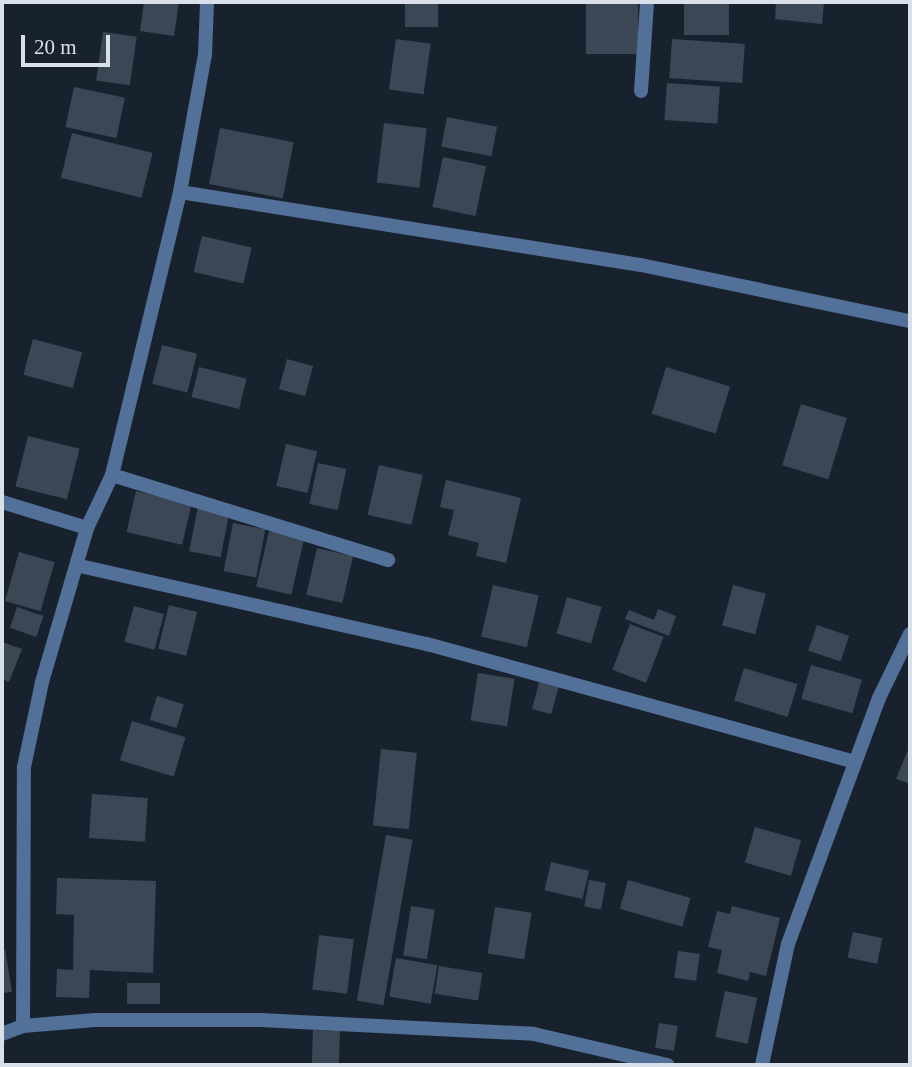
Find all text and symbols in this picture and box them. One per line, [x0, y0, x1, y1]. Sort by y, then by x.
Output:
scale bar [24, 21, 114, 65]
text: 20 m [34, 35, 77, 59]

